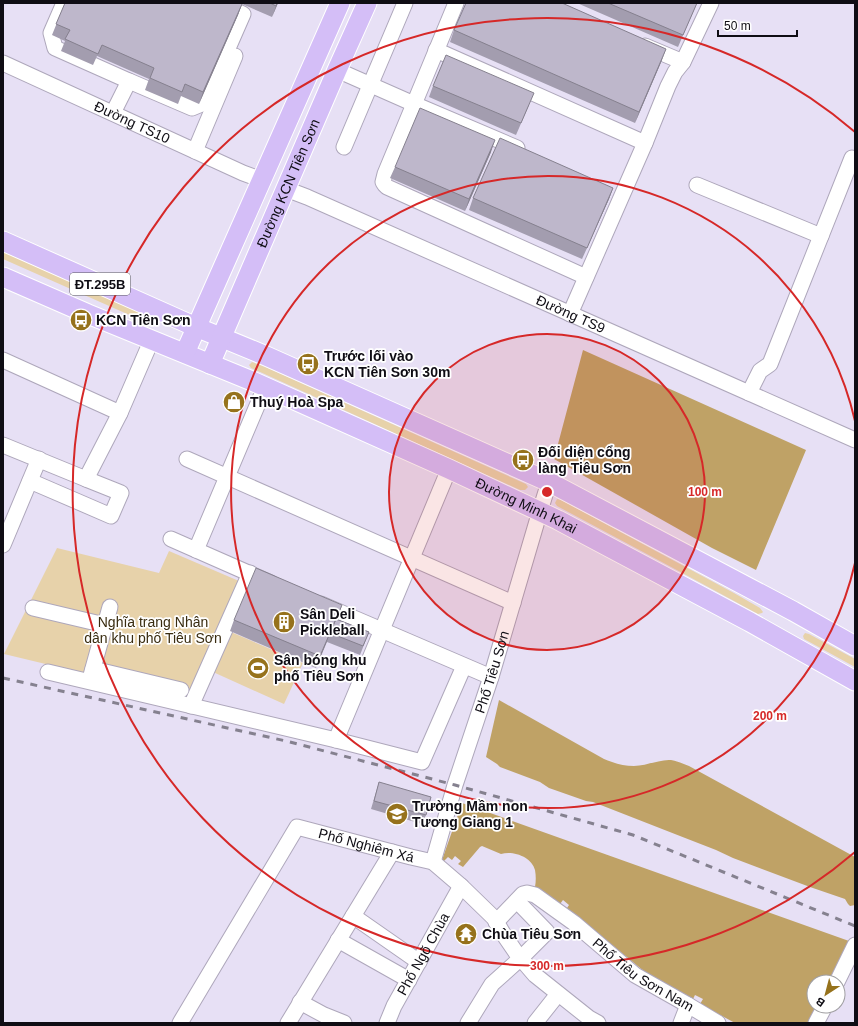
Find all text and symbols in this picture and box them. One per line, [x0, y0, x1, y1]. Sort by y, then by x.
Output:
scale bar [718, 12, 797, 38]
text: 50 m [724, 19, 751, 33]
street label: Đường TS10 [92, 98, 173, 146]
street label: Đường KCN Tiên Sơn [253, 116, 323, 250]
road number: ĐT.295B [70, 273, 130, 295]
street label: Đường TS9 [534, 292, 608, 336]
bus stop icon: KCN Tiên Sơn [68, 307, 94, 333]
place label: KCN Tiên Sơn [96, 312, 190, 328]
place label: Trước lối vào KCN Tiên Sơn 30m [324, 348, 450, 380]
bus stop icon: Trước lối vào KCN Tiên Sơn 30m [295, 351, 321, 377]
shop icon: Thuý Hoà Spa [221, 389, 247, 415]
place label: Thuý Hoà Spa [250, 394, 344, 410]
place label: Đối diện cổng làng Tiêu Sơn [538, 444, 631, 476]
bus stop icon: Đối diện cổng làng Tiêu Sơn [510, 447, 536, 473]
street label: Đường Minh Khai [473, 475, 580, 537]
centre of rings [540, 485, 554, 499]
text: 100 m [688, 485, 722, 499]
place label: Sân Deli Pickleball [300, 606, 365, 638]
building icon: Sân Deli Pickleball [271, 609, 297, 635]
park label: Nghĩa trang Nhân dân khu phố Tiêu Sơn [84, 614, 222, 646]
street label: Phố Tiêu Sơn [471, 629, 512, 715]
place label: Sân bóng khu phố Tiêu Sơn [274, 652, 367, 684]
sports icon: Sân bóng khu phố Tiêu Sơn [245, 655, 271, 681]
text: 200 m [753, 709, 787, 723]
place label: Trường Mầm non Tương Giang 1 [412, 798, 528, 830]
school or university icon: Trường Mầm non Tương Giang 1 [384, 801, 410, 827]
street label: Phố Nghiêm Xá [317, 825, 416, 866]
street label: Phố Ngõ Chùa [394, 910, 453, 998]
temple icon: Chùa Tiêu Sơn [453, 921, 479, 947]
place label: Chùa Tiêu Sơn [482, 926, 581, 942]
street label: Phố Tiêu Sơn Nam [590, 935, 696, 1015]
text: 300 m [530, 959, 564, 973]
north arrow [806, 974, 846, 1014]
text: B [813, 995, 827, 1009]

